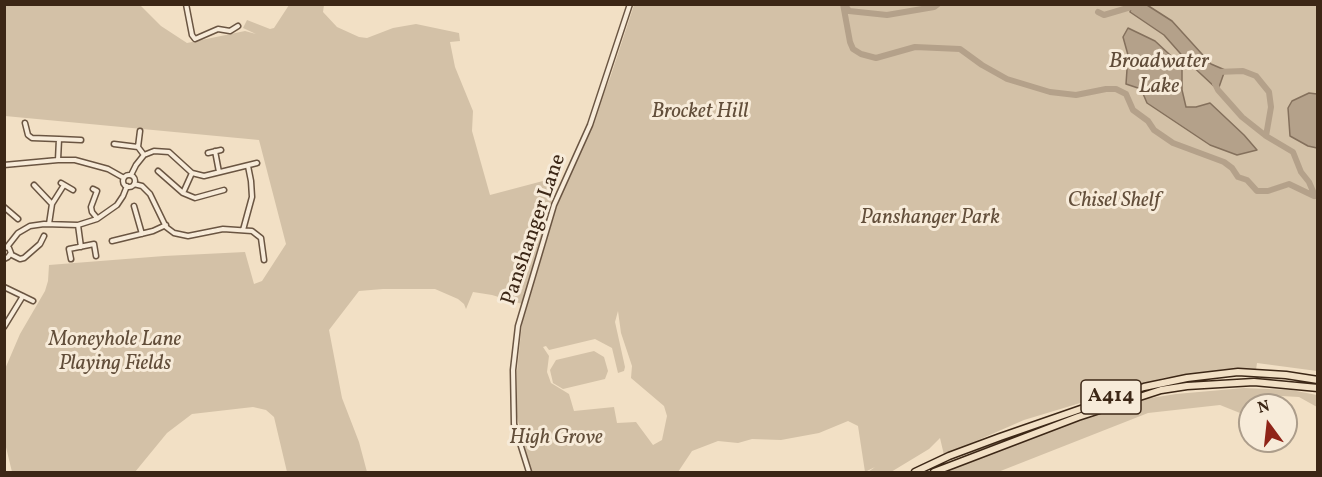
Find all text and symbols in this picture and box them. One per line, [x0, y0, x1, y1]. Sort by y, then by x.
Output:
water label: Broadwater Lake [1109, 50, 1209, 101]
park label: Brocket Hill [651, 100, 749, 126]
street label: Panshanger Lane [497, 151, 573, 309]
park label: Chisel Shelf [1068, 189, 1160, 215]
park label: Panshanger Park [860, 206, 1000, 232]
park label: Moneyhole Lane Playing Fields [49, 328, 181, 378]
road number: A414 [1081, 380, 1141, 414]
north arrow [1238, 393, 1298, 453]
text: N [1255, 395, 1272, 420]
park label: High Grove [509, 426, 603, 452]

